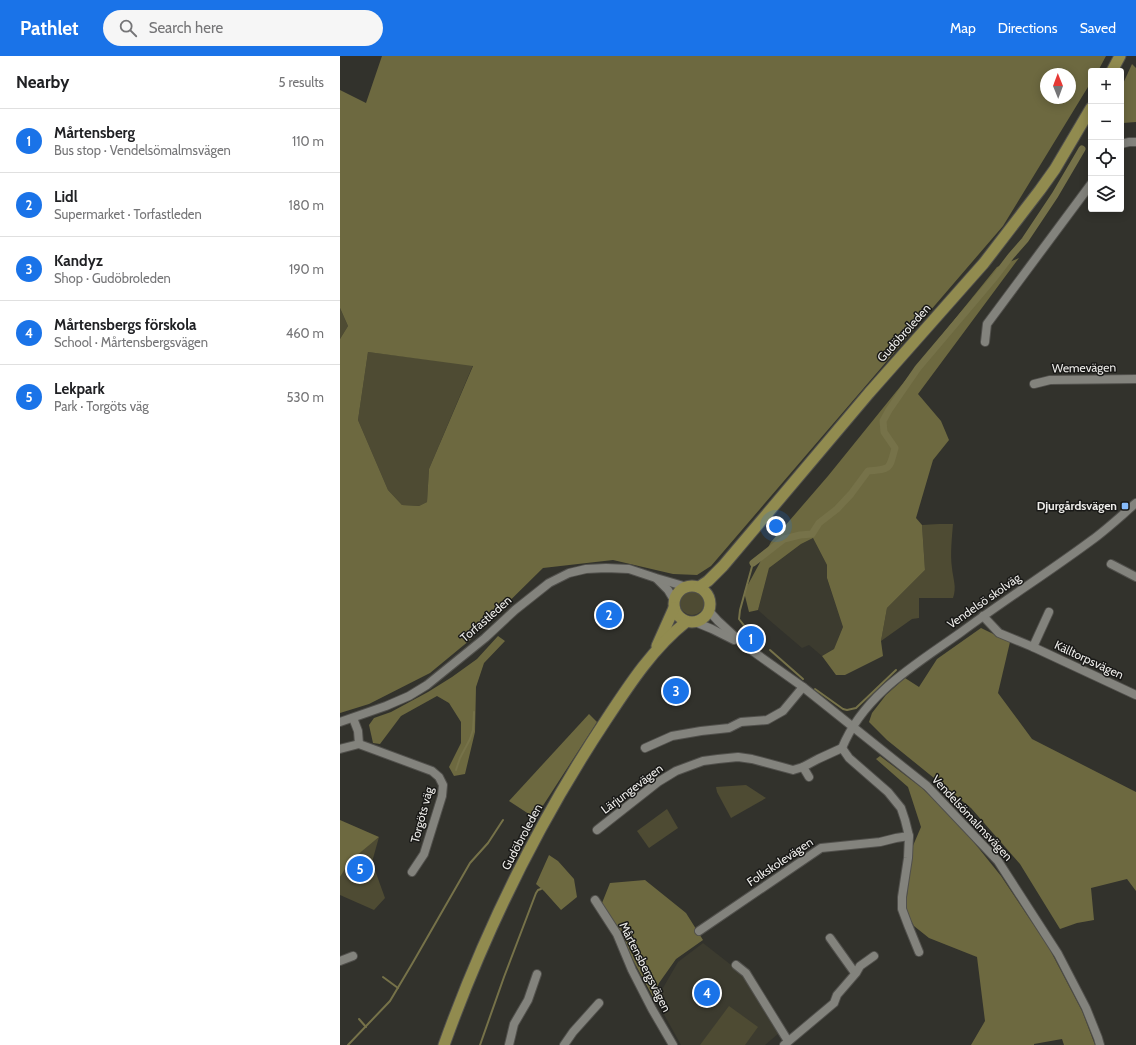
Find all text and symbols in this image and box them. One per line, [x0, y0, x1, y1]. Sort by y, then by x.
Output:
search box [103, 10, 383, 46]
text: Pathlet [20, 17, 79, 40]
icon: search [117, 17, 139, 39]
text: Search here [149, 19, 223, 37]
text: Map [950, 19, 976, 37]
text: Directions [998, 19, 1058, 37]
text: Saved [1080, 19, 1116, 37]
north arrow [1040, 68, 1076, 104]
map controls [1088, 68, 1124, 212]
button: + [1088, 68, 1124, 104]
text: Nearby [16, 72, 69, 92]
text: 5 results [278, 74, 324, 90]
button: − [1088, 104, 1124, 140]
text: Mårtensberg [54, 124, 135, 142]
text: 1 [27, 133, 31, 149]
text: 110 m [292, 133, 324, 149]
button: locate [1088, 140, 1124, 176]
text: Bus stop · Vendelsömalmsvägen [54, 142, 231, 158]
button: layers [1088, 176, 1124, 212]
text: Lidl [54, 188, 78, 206]
text: 2 [26, 197, 32, 213]
text: 180 m [288, 197, 324, 213]
text: Supermarket · Torfastleden [54, 206, 202, 222]
text: Kandyz [54, 252, 103, 270]
text: 3 [25, 261, 33, 277]
text: 190 m [289, 261, 324, 277]
text: Shop · Gudöbroleden [54, 270, 171, 286]
street label: Gudöbroleden [874, 300, 934, 365]
text: Mårtensbergs förskola [54, 316, 197, 334]
text: 4 [25, 325, 33, 341]
text: 460 m [286, 325, 324, 341]
text: School · Mårtensbergsvägen [54, 334, 208, 350]
street label: Wemevägen [1052, 359, 1116, 376]
text: Lekpark [54, 380, 105, 398]
text: 5 [26, 389, 32, 405]
text: 530 m [287, 389, 324, 405]
text: Park · Torgöts väg [54, 398, 149, 414]
place label: Djurgårdsvägen [1037, 498, 1117, 513]
marker: Djurgårdsvägen [1120, 501, 1130, 511]
your location [766, 516, 786, 536]
street label: Vendelsö skolväg [944, 569, 1024, 632]
street label: Torfastleden [457, 592, 515, 645]
pin: 2 [596, 600, 622, 630]
pin: 1 [738, 624, 764, 654]
street label: Källtorpsvägen [1052, 637, 1126, 682]
pin: 3 [663, 676, 689, 706]
street label: Lärjungevägen [598, 760, 666, 817]
street label: Vendelsömalmsvägen [929, 772, 1016, 864]
street label: Torgöts väg [407, 784, 436, 845]
street label: Gudöbroleden [498, 801, 545, 872]
street label: Folkskolevägen [744, 834, 816, 889]
pin: 5 [347, 854, 373, 884]
street label: Mårtensbergsvägen [616, 919, 675, 1015]
pin: 4 [694, 978, 720, 1008]

